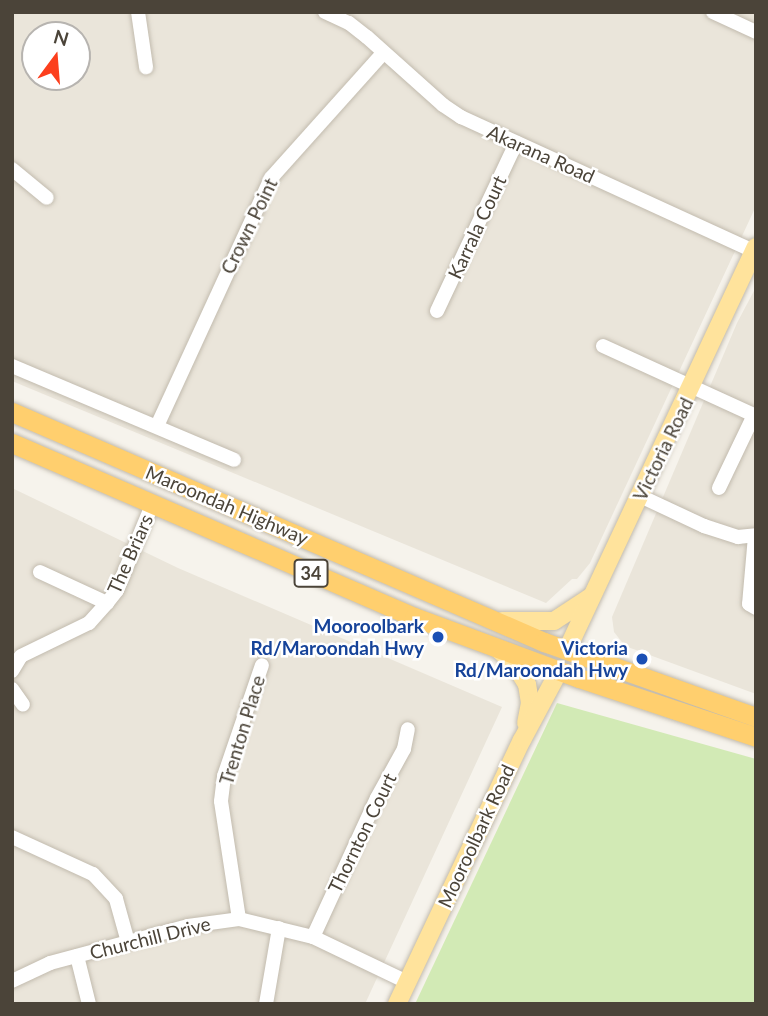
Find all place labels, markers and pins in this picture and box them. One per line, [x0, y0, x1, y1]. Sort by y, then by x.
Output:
place label: Mooroolbark Rd/Maroondah Hwy [250, 615, 424, 659]
marker: Mooroolbark Rd/Maroondah Hwy [430, 629, 446, 645]
place label: Victoria Rd/Maroondah Hwy [454, 637, 628, 681]
marker: Victoria Rd/Maroondah Hwy [634, 651, 650, 667]

